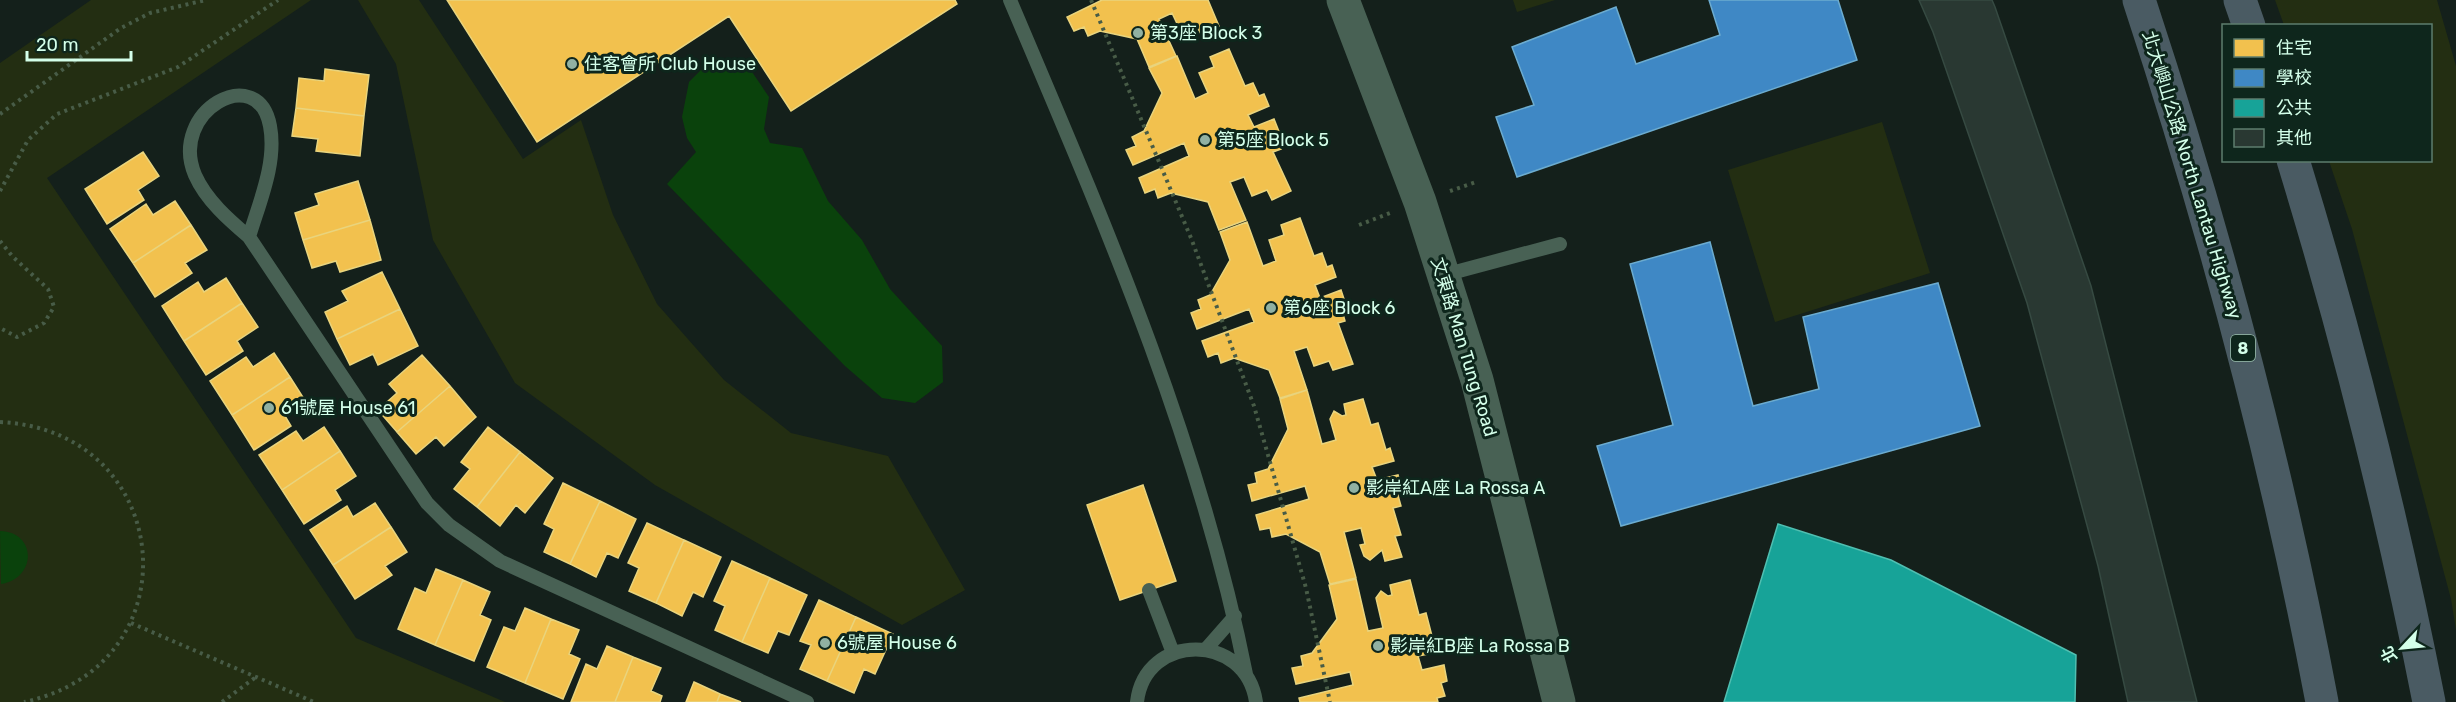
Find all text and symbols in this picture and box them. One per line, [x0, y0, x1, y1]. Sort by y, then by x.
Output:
place label: 第3座 Block 3 [1150, 22, 1262, 44]
scale bar [27, 24, 130, 62]
legend [2222, 24, 2432, 162]
marker: 第3座 Block 3 [1131, 26, 1145, 40]
street label: 北大嶼山公路 North Lantau Highway [2138, 28, 2246, 322]
text: 20 m [36, 34, 78, 56]
text: 住宅 [2276, 37, 2312, 59]
place label: 住客會所 Club House [584, 53, 756, 75]
marker: 住客會所 Club House [565, 57, 579, 71]
text: 學校 [2276, 67, 2312, 89]
text: 公共 [2276, 97, 2312, 119]
text: 其他 [2276, 127, 2312, 149]
place label: 第5座 Block 5 [1217, 129, 1329, 151]
marker: 第5座 Block 5 [1198, 133, 1212, 147]
street label: 文東路 Man Tung Road [1426, 255, 1502, 439]
place label: 第6座 Block 6 [1283, 297, 1395, 319]
marker: 第6座 Block 6 [1264, 301, 1278, 315]
road number: 8 [2231, 335, 2255, 361]
place label: 61號屋 House 61 [281, 397, 415, 419]
marker: 61號屋 House 61 [262, 401, 276, 415]
place label: 影岸紅A座 La Rossa A [1366, 477, 1545, 499]
marker: 影岸紅A座 La Rossa A [1347, 481, 1361, 495]
north arrow [2372, 618, 2432, 678]
place label: 6號屋 House 6 [837, 632, 957, 654]
place label: 影岸紅B座 La Rossa B [1390, 635, 1570, 657]
marker: 6號屋 House 6 [818, 636, 832, 650]
marker: 影岸紅B座 La Rossa B [1371, 639, 1385, 653]
text: 北 [2377, 643, 2401, 666]

